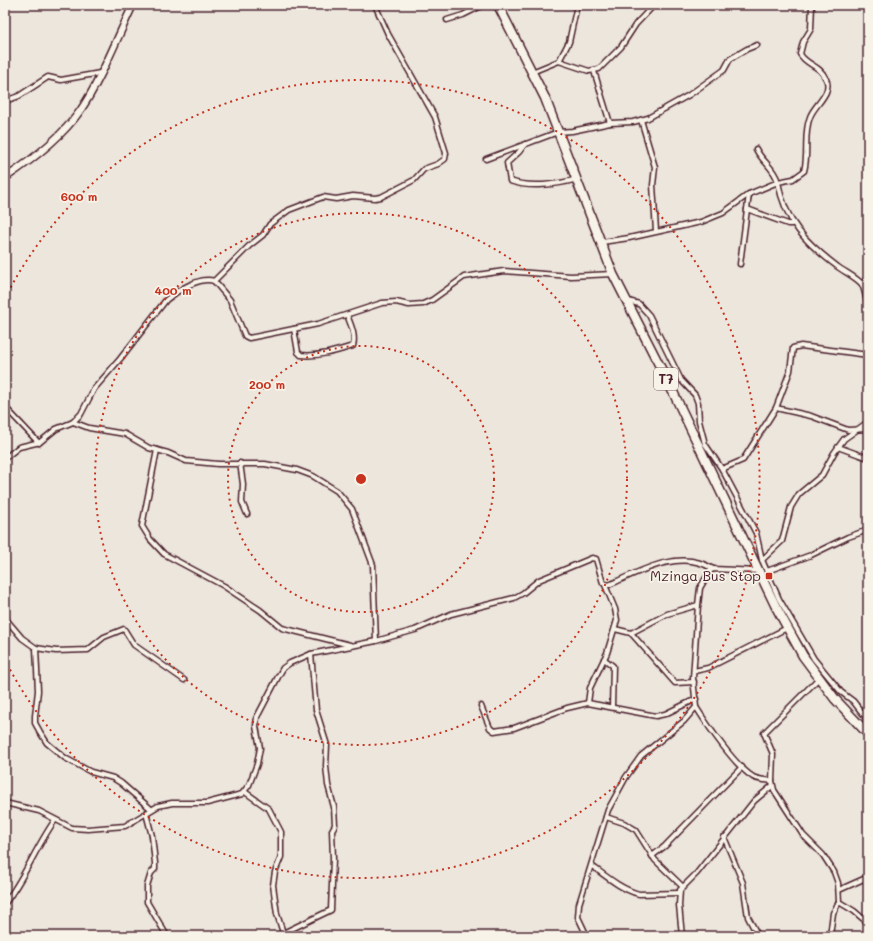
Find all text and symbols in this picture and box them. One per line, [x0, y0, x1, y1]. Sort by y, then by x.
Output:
text: 600 m [61, 188, 97, 204]
text: 400 m [155, 282, 191, 298]
road number: T7 [654, 368, 678, 390]
text: 200 m [249, 376, 285, 392]
centre of rings [354, 472, 368, 486]
place label: Mzinga Bus Stop [650, 566, 761, 585]
marker: Mzinga Bus Stop [764, 571, 774, 581]

